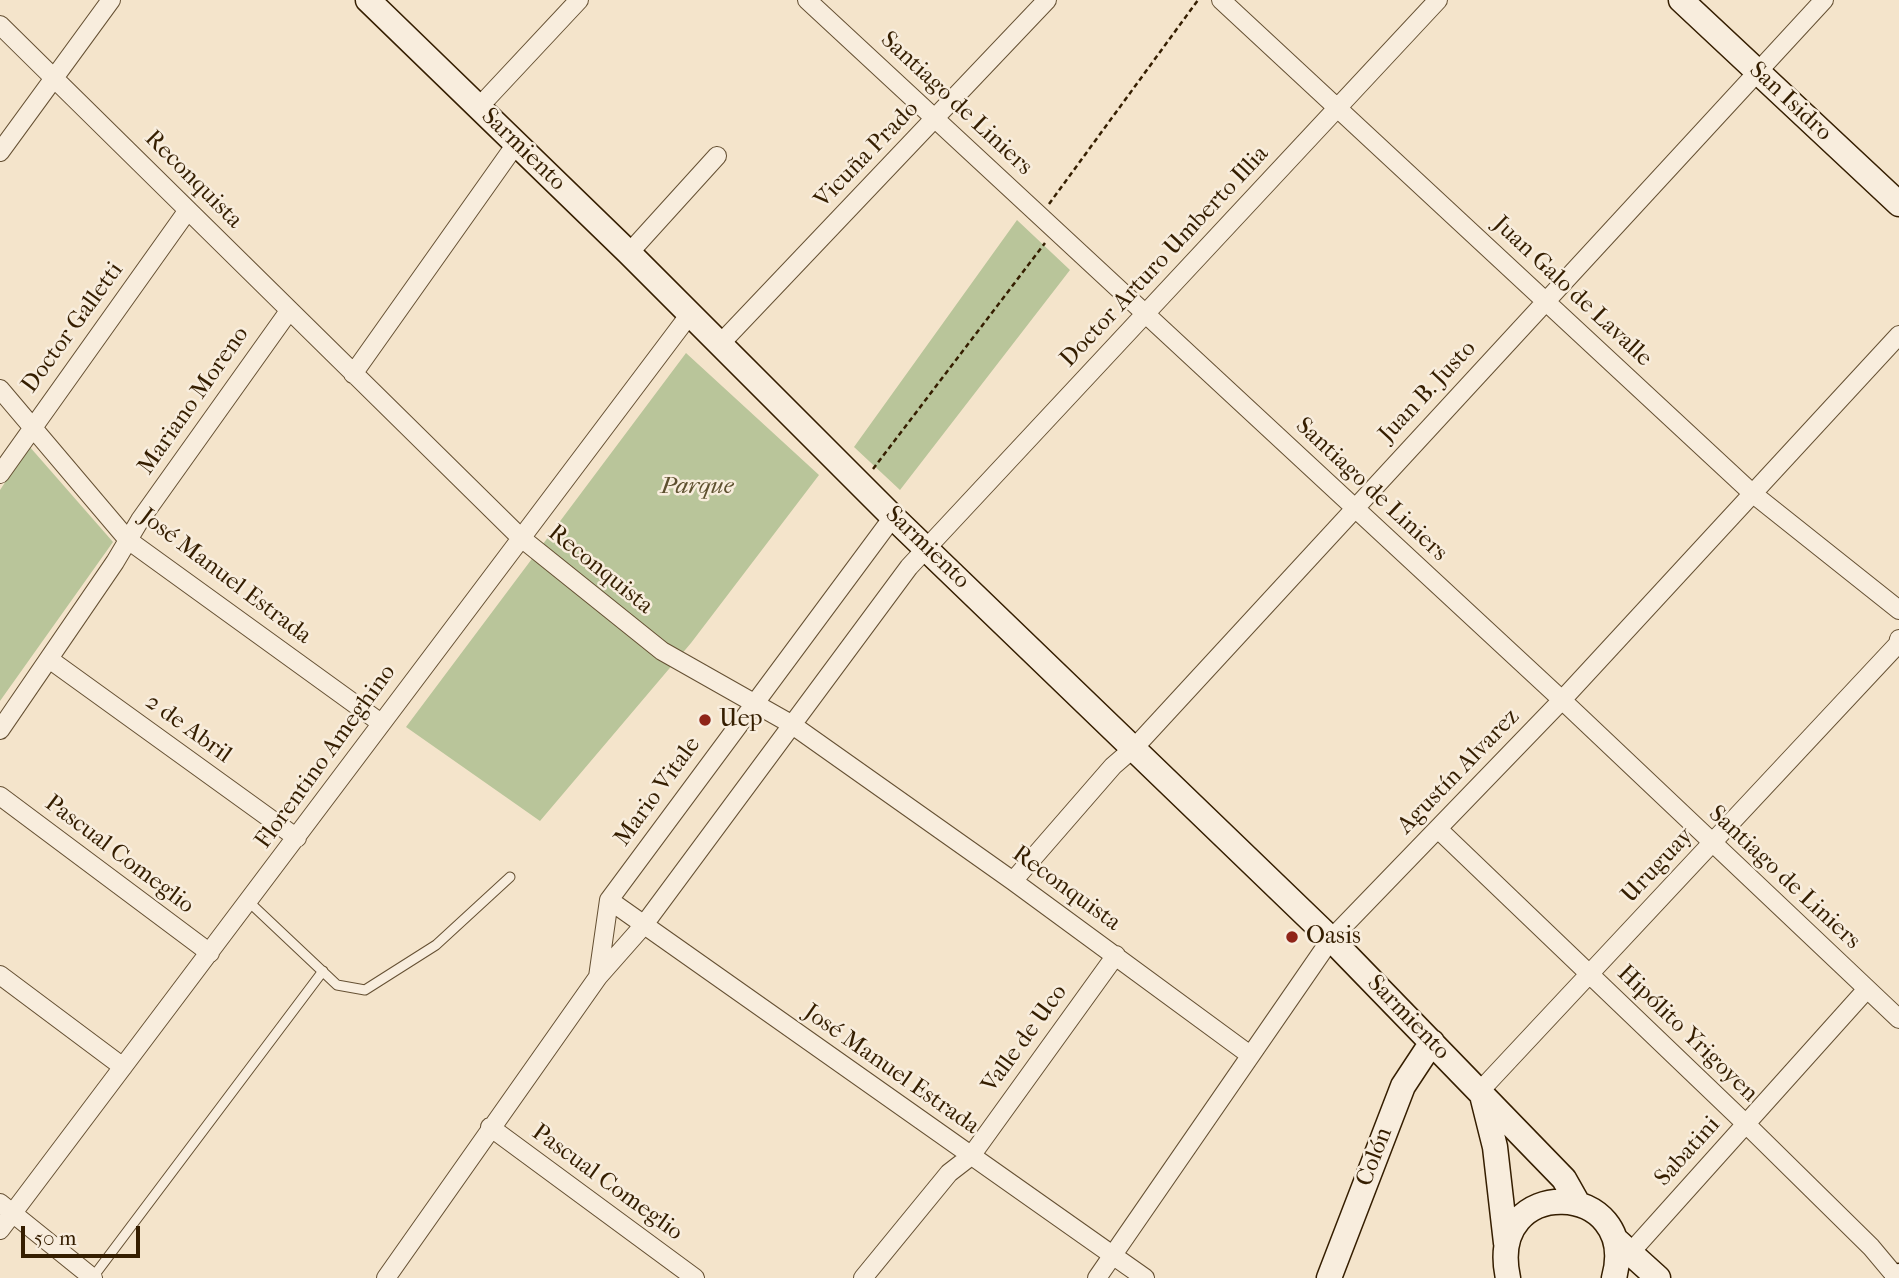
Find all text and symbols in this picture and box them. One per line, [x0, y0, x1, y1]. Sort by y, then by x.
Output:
street label: Santiago de Liniers [874, 26, 1038, 182]
street label: San Isidro [1743, 56, 1837, 148]
street label: Vicuña Prado [809, 95, 925, 215]
street label: Sarmiento [475, 102, 571, 198]
street label: Reconquista [138, 125, 248, 235]
street label: Doctor Arturo Umberto Illia [1055, 140, 1275, 374]
street label: Juan Galo de Lavalle [1486, 211, 1658, 373]
street label: Doctor Galletti [16, 257, 130, 399]
street label: Mariano Moreno [132, 321, 256, 481]
street label: Juan B. Justo [1373, 335, 1483, 449]
street label: Santiago de Liniers [1289, 412, 1453, 568]
park label: Parque [661, 473, 733, 501]
street label: Sarmiento [879, 500, 975, 596]
street label: José Manuel Estrada [133, 503, 317, 651]
street label: Reconquista [542, 519, 658, 621]
street label: Florentino Ameghino [249, 659, 403, 855]
street label: 2 de Abril [139, 688, 237, 770]
street label: Agustín Alvarez [1392, 703, 1526, 841]
place label: Uep [719, 706, 763, 734]
marker: Uep [697, 712, 713, 728]
street label: Mario Vitale [609, 732, 707, 852]
street label: Pascual Comeglio [39, 789, 199, 921]
street label: Santiago de Liniers [1702, 800, 1866, 956]
street label: Uruguay [1616, 822, 1700, 910]
street label: Reconquista [1006, 840, 1126, 938]
place label: Oasis [1306, 923, 1361, 951]
marker: Oasis [1284, 929, 1300, 945]
street label: Hipólito Yrigoyen [1611, 960, 1763, 1108]
street label: Sarmiento [1360, 970, 1456, 1066]
street label: Valle de Uco [976, 979, 1074, 1099]
street label: José Manuel Estrada [798, 999, 984, 1141]
street label: Sabatini [1649, 1111, 1727, 1193]
street label: Pascual Comeglio [526, 1119, 688, 1247]
street label: Colón [1351, 1124, 1399, 1190]
scale bar [24, 1212, 144, 1256]
text: 50 m [34, 1226, 77, 1250]

